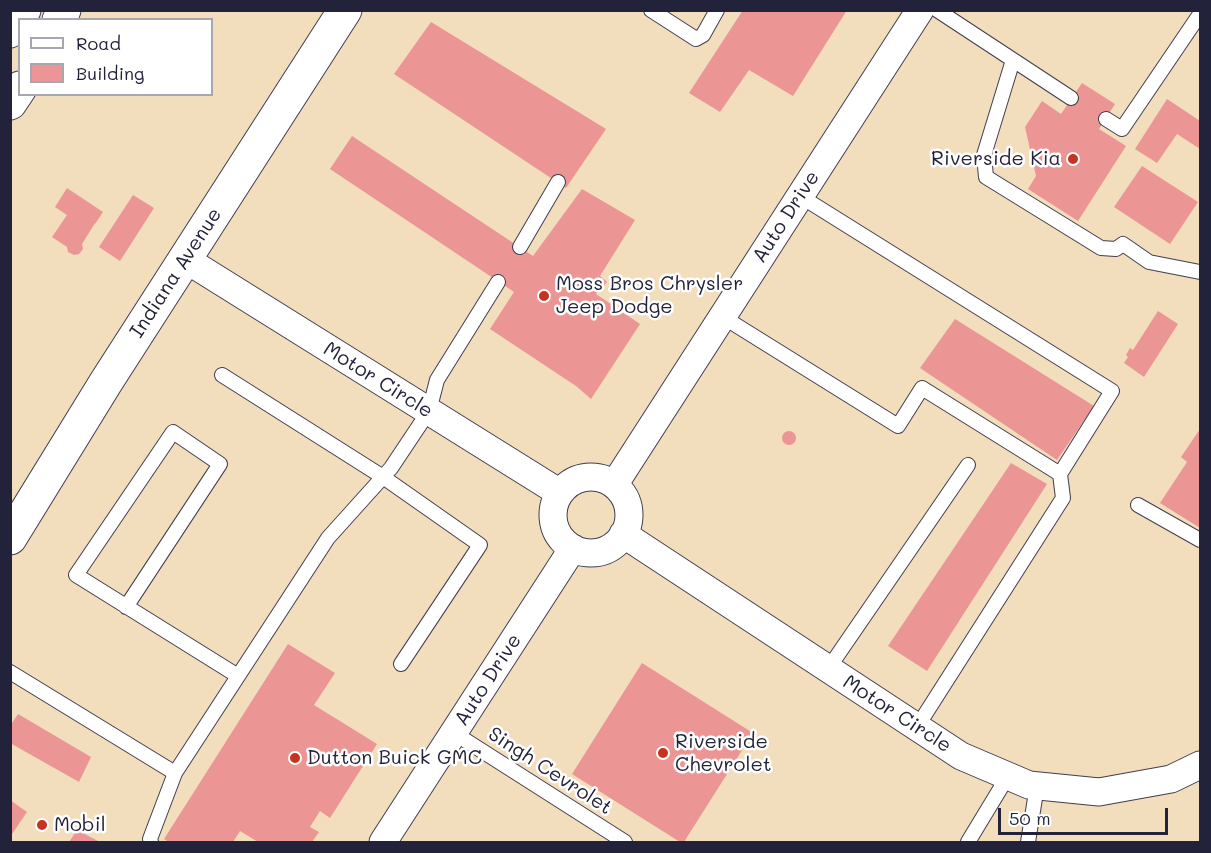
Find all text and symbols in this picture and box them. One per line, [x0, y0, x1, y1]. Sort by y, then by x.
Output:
legend [18, 18, 213, 96]
text: Road [76, 31, 121, 55]
text: Building [76, 61, 144, 85]
place label: Riverside Kia [931, 147, 1061, 171]
marker: Riverside Kia [1066, 152, 1080, 166]
street label: Auto Drive [747, 167, 825, 267]
street label: Indiana Avenue [125, 203, 227, 343]
place label: Moss Bros Chrysler Jeep Dodge [556, 272, 743, 319]
marker: Moss Bros Chrysler Jeep Dodge [537, 289, 551, 303]
street label: Motor Circle [319, 337, 437, 423]
street label: Auto Drive [449, 630, 527, 730]
street label: Motor Circle [838, 670, 956, 758]
street label: Singh Cevrolet [483, 722, 617, 820]
place label: Riverside Chevrolet [675, 730, 772, 777]
place label: Dutton Buick GMC [307, 746, 482, 770]
marker: Riverside Chevrolet [656, 746, 670, 760]
marker: Dutton Buick GMC [288, 751, 302, 765]
scale bar [1001, 796, 1170, 834]
text: 50 m [1009, 806, 1051, 830]
place label: Mobil [54, 813, 106, 837]
marker: Mobil [35, 818, 49, 832]

